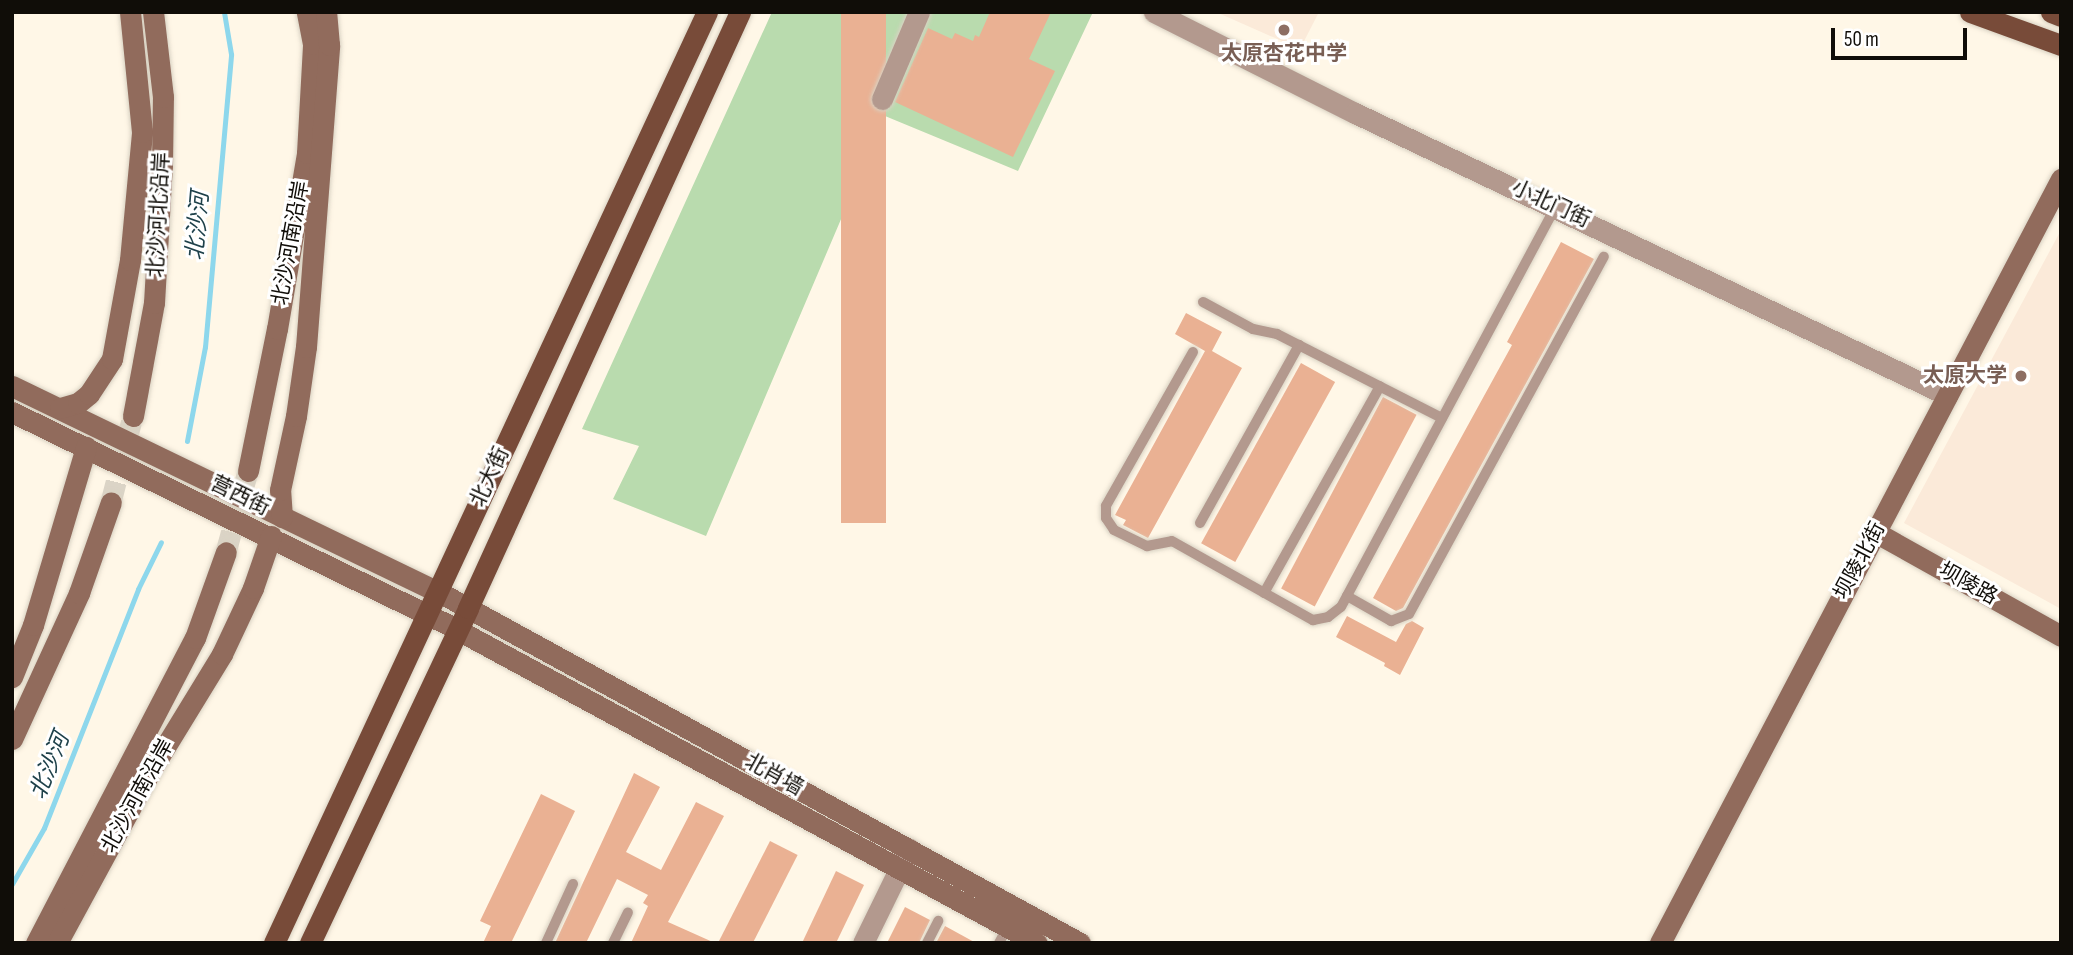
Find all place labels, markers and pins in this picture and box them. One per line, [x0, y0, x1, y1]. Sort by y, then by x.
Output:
marker: 太原杏花中学 [1276, 22, 1292, 38]
place label: 太原杏花中学 [1221, 41, 1347, 67]
place label: 太原大学 [1923, 363, 2007, 389]
marker: 太原大学 [2013, 368, 2029, 384]

